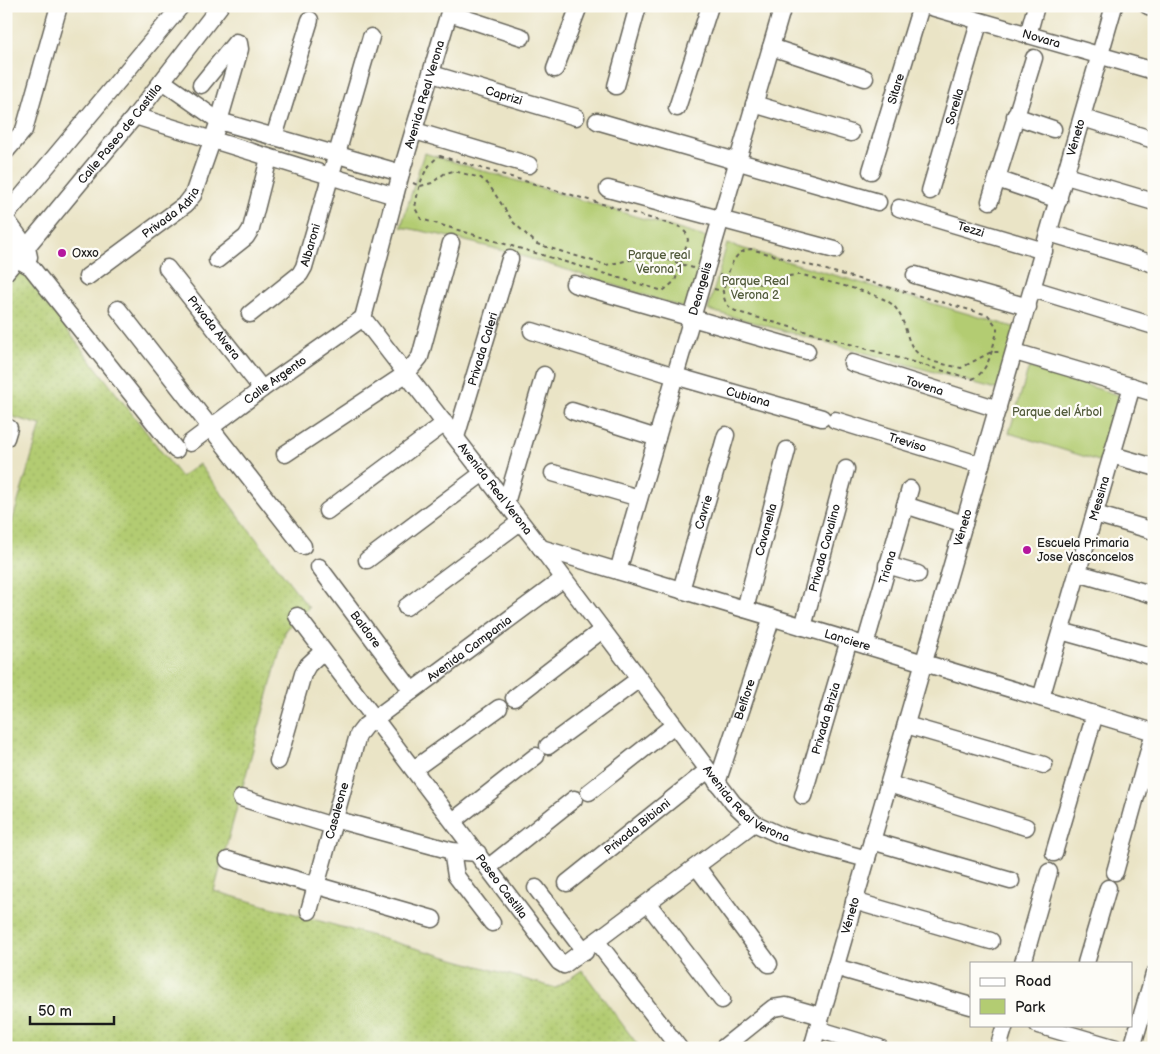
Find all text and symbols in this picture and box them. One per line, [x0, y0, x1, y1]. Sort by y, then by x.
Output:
street label: Novara [1021, 26, 1062, 51]
street label: Avenida Real Verona [401, 38, 448, 150]
street label: Sitare [884, 71, 908, 106]
street label: Calle Paseo de Castilla [74, 80, 165, 187]
street label: Caprizi [483, 83, 524, 108]
street label: Sorella [942, 86, 967, 127]
street label: Véneto [1063, 117, 1088, 158]
street label: Privada Adria [139, 185, 203, 241]
street label: Tezzi [956, 218, 986, 240]
street label: Albaroni [297, 222, 324, 268]
place label: Oxxo [72, 246, 99, 261]
marker: Oxxo [56, 247, 68, 259]
park label: Parque real Verona 1 [628, 248, 690, 277]
street label: Deangelis [686, 260, 715, 317]
park label: Parque Real Verona 2 [721, 274, 789, 303]
street label: Privada Alvera [184, 293, 244, 363]
street label: Privada Caleri [465, 310, 501, 387]
street label: Calle Argento [241, 352, 310, 407]
street label: Tovena [904, 373, 946, 399]
street label: Cubiana [724, 383, 772, 410]
park label: Parque del Árbol [1012, 403, 1102, 420]
street label: Treviso [887, 429, 929, 455]
street label: Avenida Real Verona [455, 440, 536, 538]
street label: Messina [1086, 474, 1113, 522]
street label: Cavrie [691, 493, 716, 531]
street label: Cavanella [752, 502, 780, 558]
street label: Privada Cavalino [805, 502, 844, 594]
street label: Véneto [950, 507, 975, 548]
place label: Escuela Primaria Jose Vasconcelos [1037, 536, 1134, 565]
marker: Escuela Primaria Jose Vasconcelos [1021, 544, 1033, 556]
street label: Triana [876, 548, 899, 586]
street label: Baldore [347, 608, 385, 651]
street label: Avenida Campania [424, 612, 515, 685]
street label: Lanciere [823, 626, 872, 654]
street label: Belfiore [731, 677, 758, 722]
street label: Privada Brizia [808, 680, 844, 756]
street label: Avenida Real Verona [700, 762, 791, 845]
street label: Casaleone [322, 781, 352, 841]
street label: Privada Bibiani [601, 796, 674, 858]
street label: Paseo Castilla [472, 851, 531, 922]
street label: Véneto [838, 895, 863, 936]
legend [970, 962, 1132, 1026]
text: Road [1015, 972, 1051, 991]
scale bar [30, 994, 114, 1026]
text: Park [1015, 998, 1046, 1017]
text: 50 m [38, 1002, 72, 1021]

